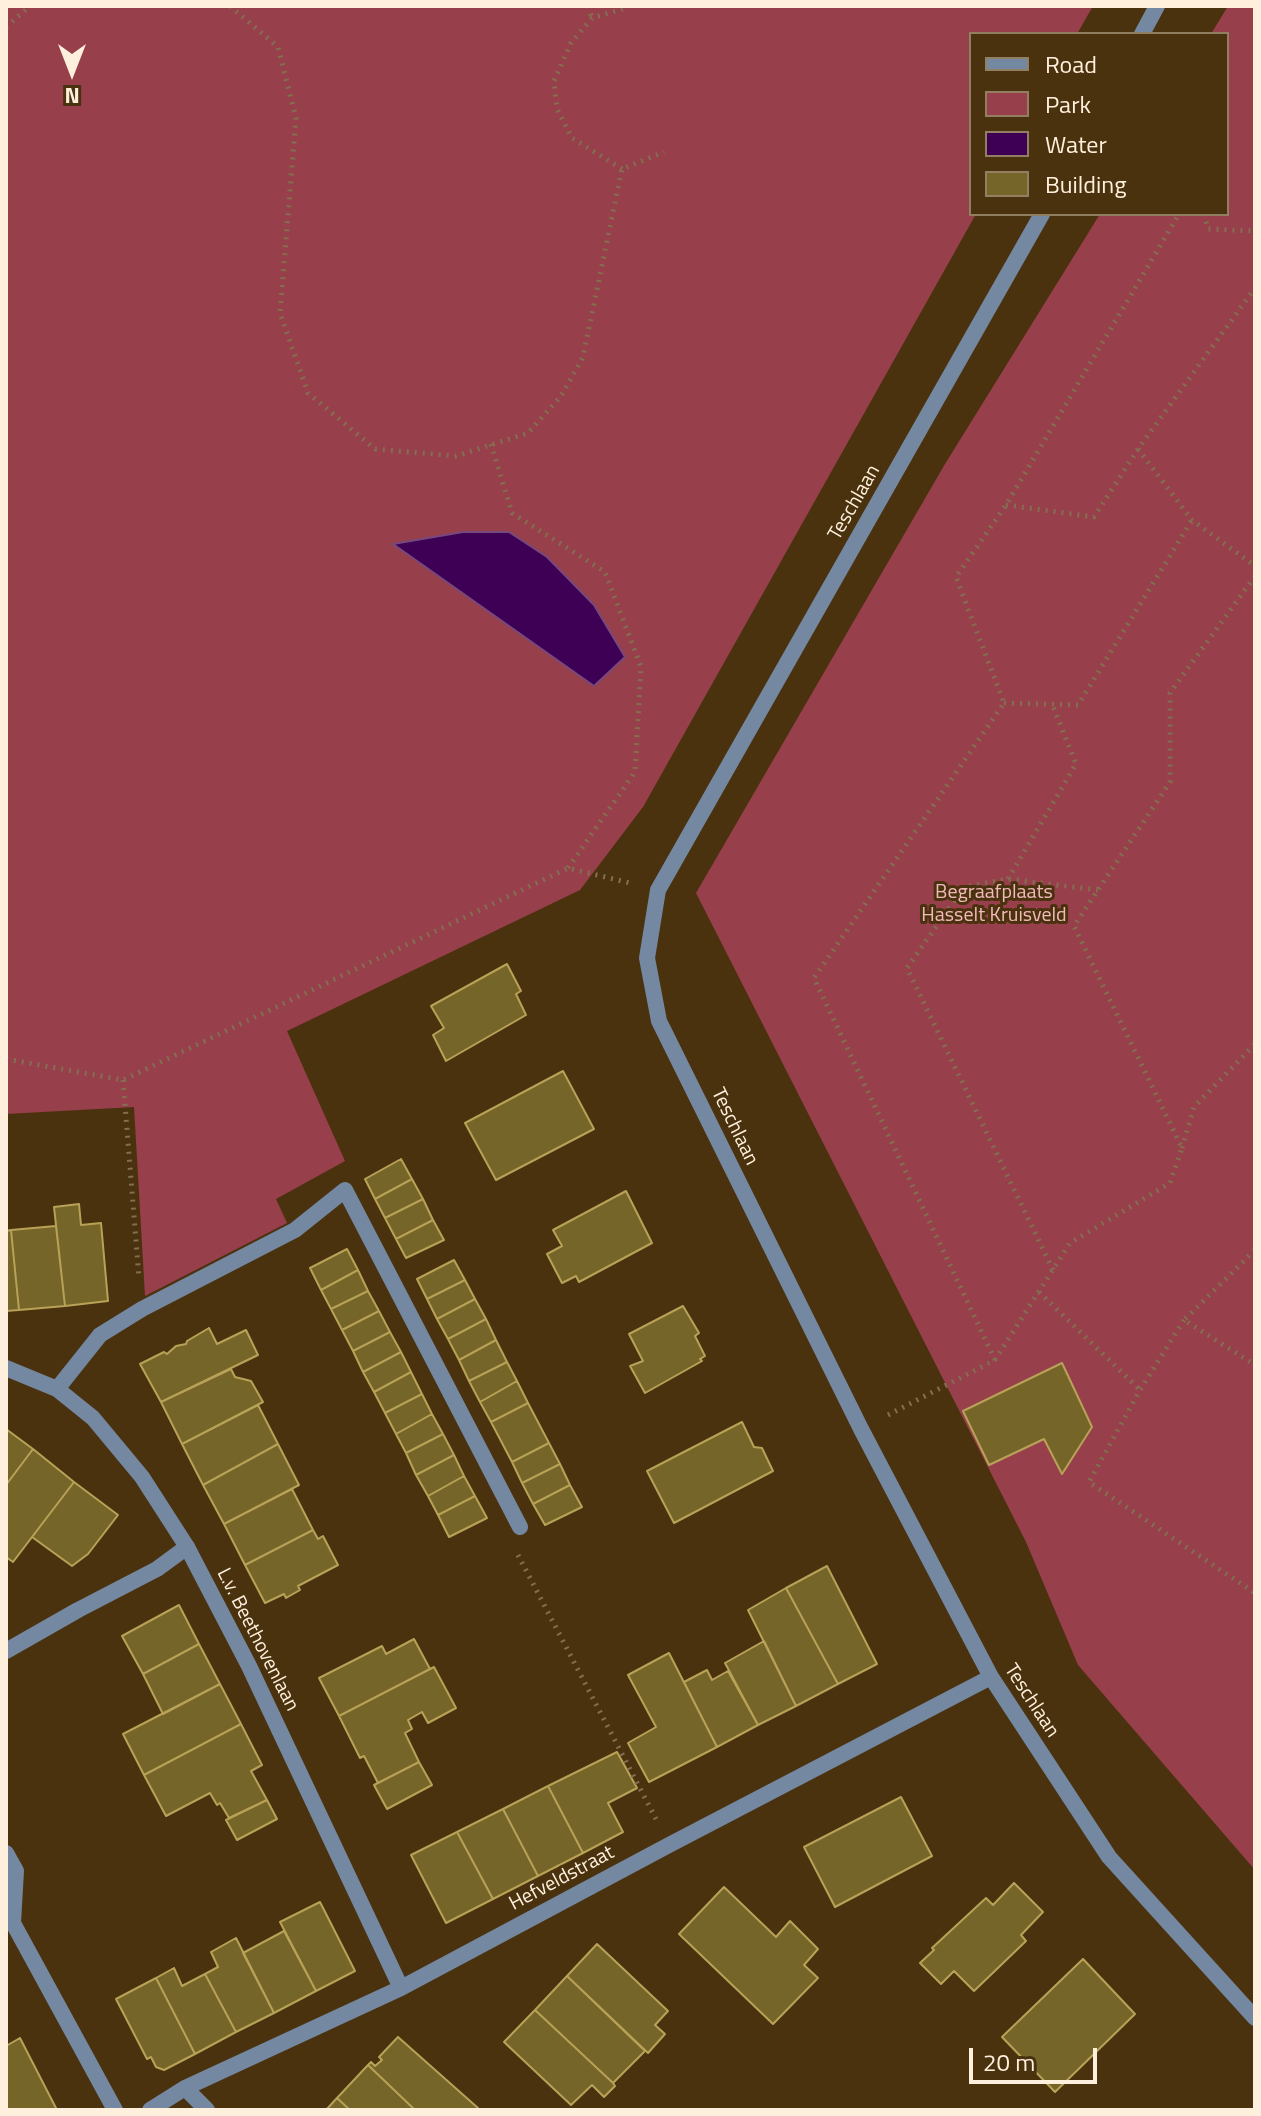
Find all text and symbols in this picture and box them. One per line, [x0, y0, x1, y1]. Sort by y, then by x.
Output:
north arrow [32, 32, 112, 112]
legend [969, 32, 1229, 216]
text: Road [1045, 46, 1097, 82]
text: N [64, 79, 80, 113]
text: Park [1045, 86, 1091, 122]
text: Water [1045, 126, 1107, 162]
text: Building [1045, 166, 1127, 202]
street label: Teschlaan [824, 461, 886, 545]
park label: Begraafplaats Hasselt Kruisveld [921, 881, 1067, 928]
street label: Teschlaan [705, 1084, 763, 1170]
street label: L.v. Beethovenlaan [211, 1565, 303, 1715]
street label: Teschlaan [998, 1660, 1064, 1742]
street label: Hefveldstraat [506, 1841, 618, 1917]
scale bar [973, 2032, 1101, 2082]
text: 20 m [983, 2044, 1035, 2080]

